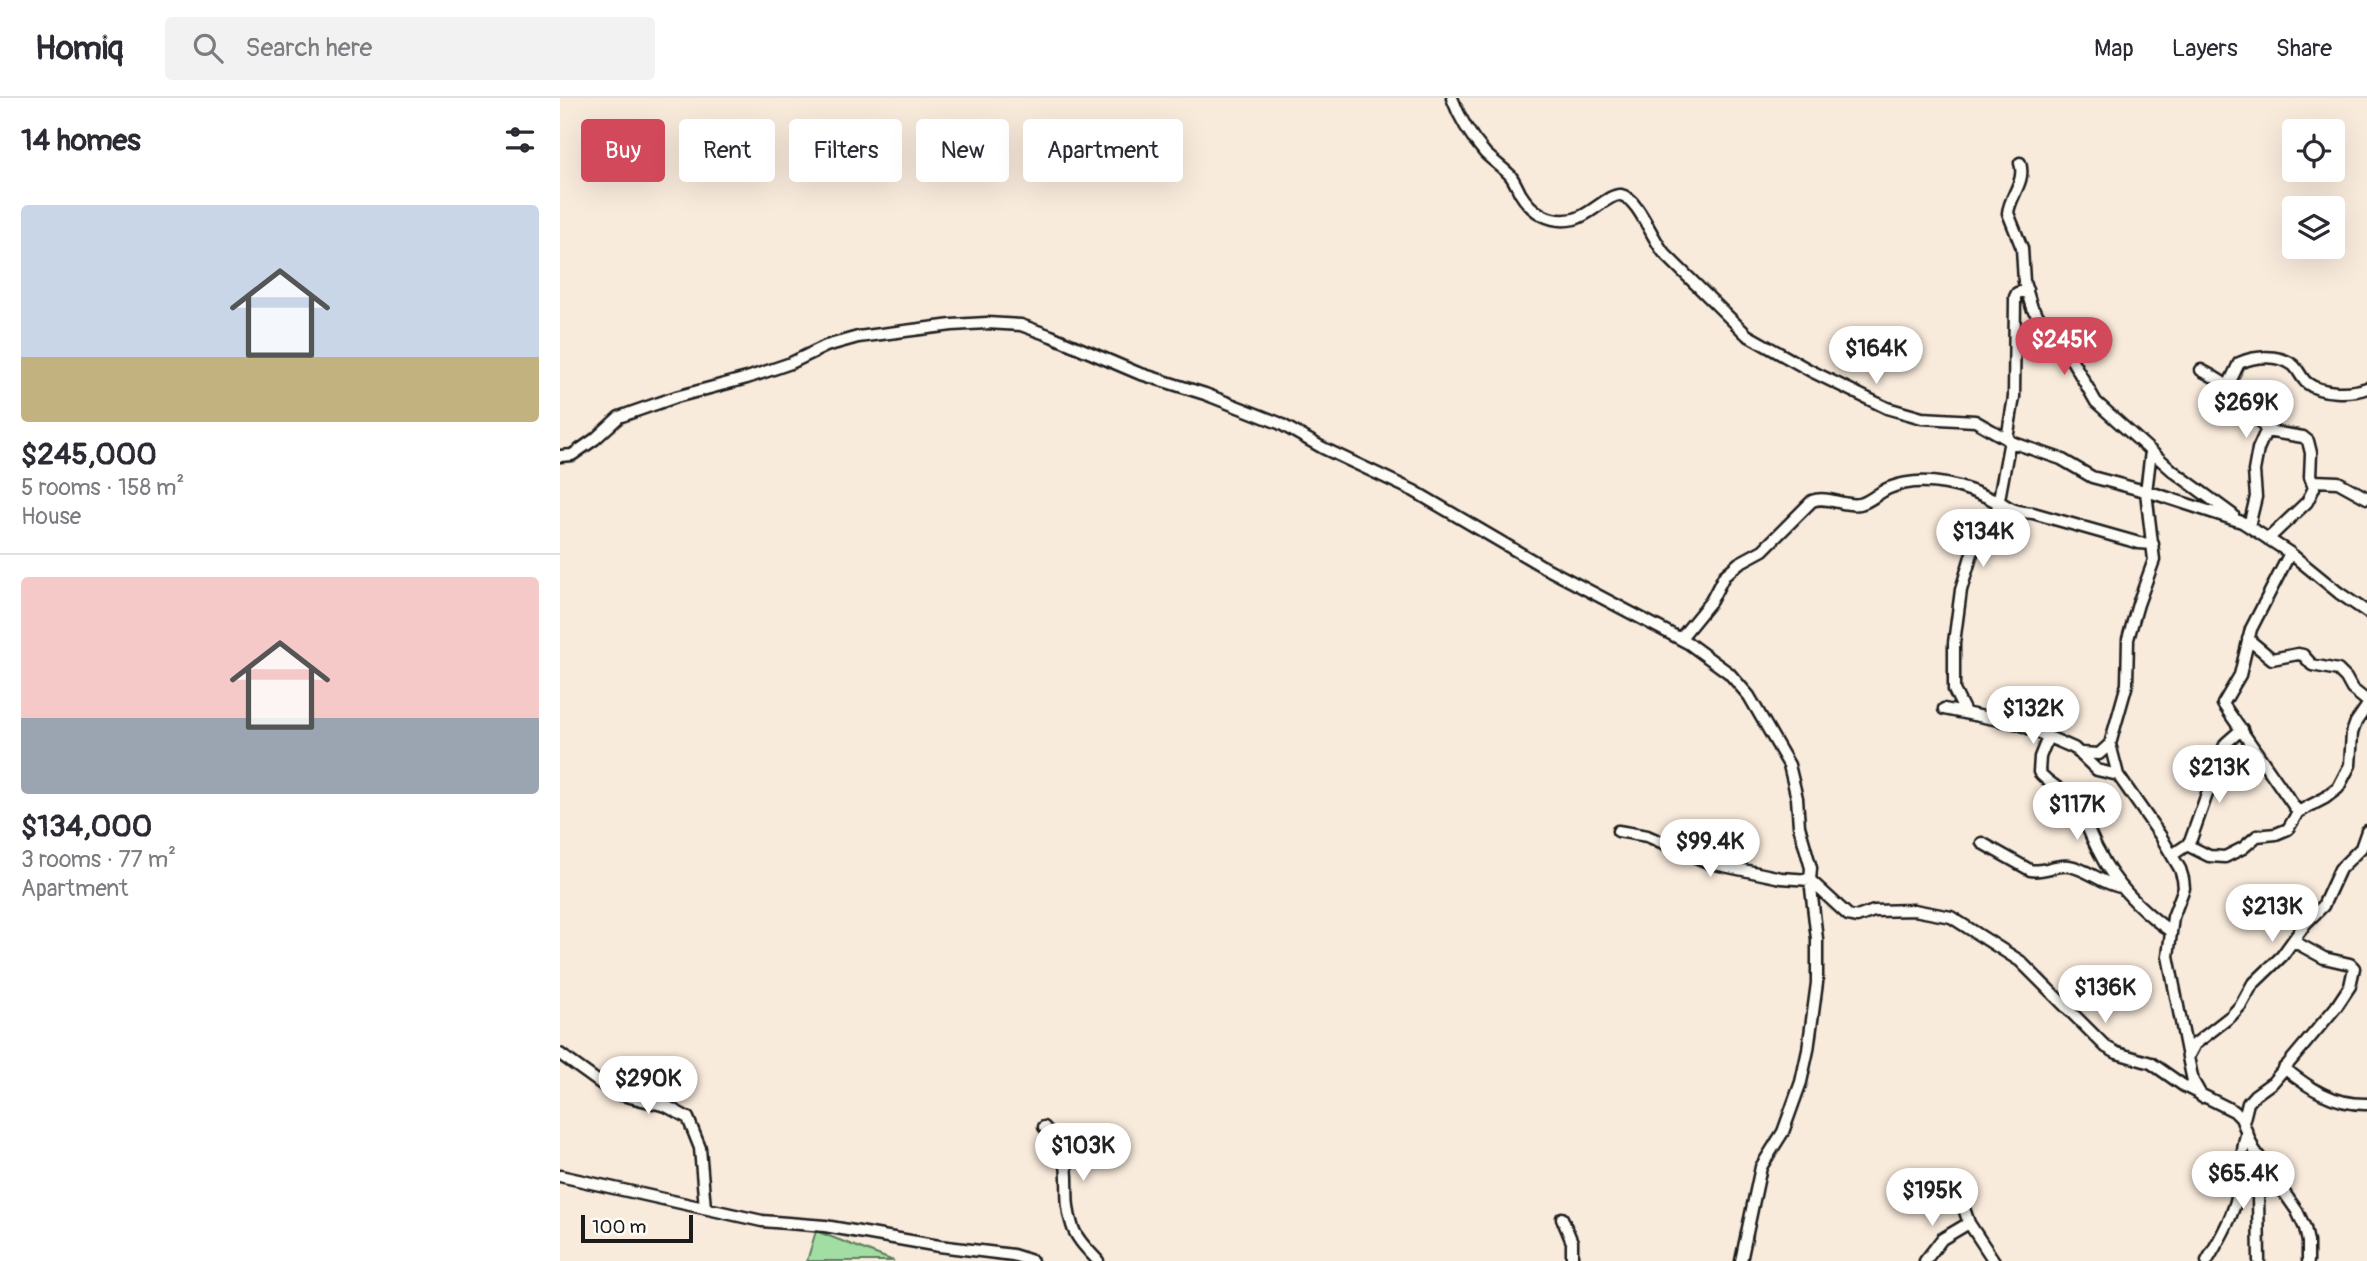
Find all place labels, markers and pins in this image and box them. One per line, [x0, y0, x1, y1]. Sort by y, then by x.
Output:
pin: $245K [2015, 317, 2113, 377]
pin: $164K [1827, 327, 1925, 386]
pin: $269K [2197, 380, 2295, 440]
pin: $134K [1934, 510, 2032, 569]
pin: $132K [1984, 686, 2082, 746]
pin: $213K [2170, 746, 2268, 805]
pin: $117K [2028, 782, 2126, 842]
pin: $99.4K [1653, 820, 1767, 879]
pin: $213K [2223, 884, 2321, 944]
pin: $136K [2056, 965, 2154, 1025]
pin: $290K [599, 1056, 697, 1116]
pin: $103K [1034, 1124, 1132, 1183]
pin: $65.4K [2186, 1152, 2300, 1211]
pin: $195K [1883, 1168, 1981, 1228]

